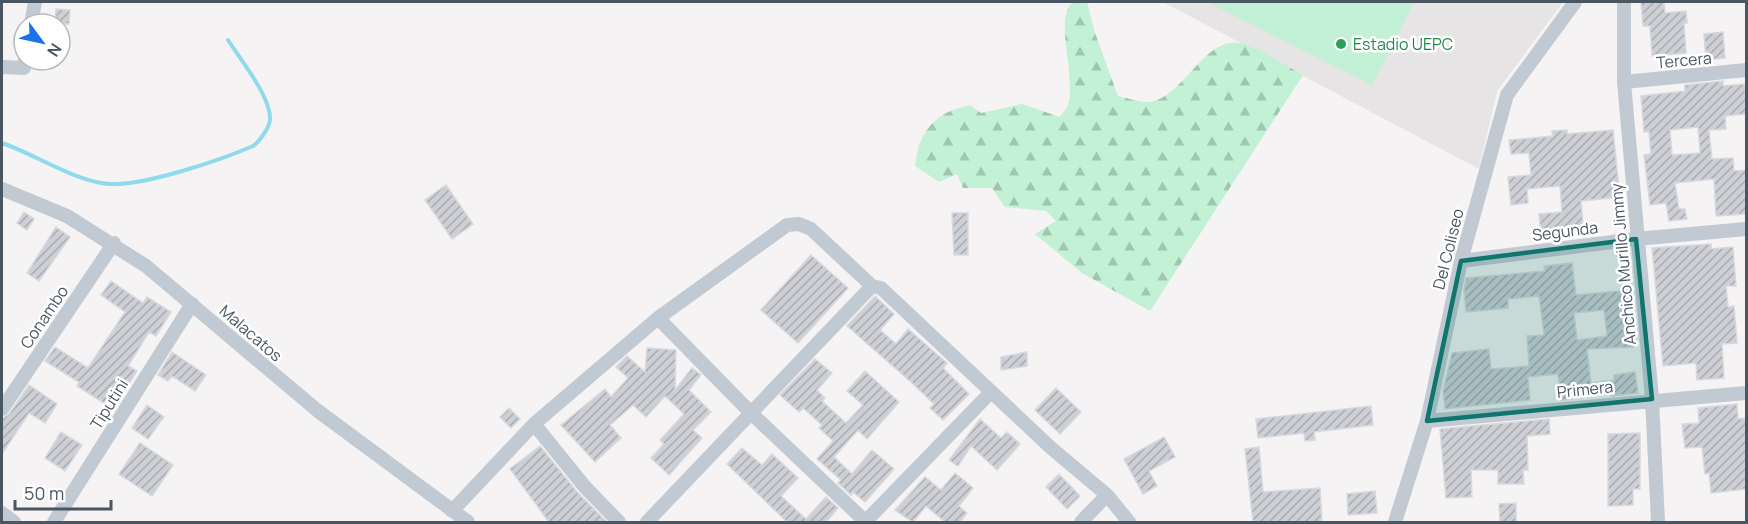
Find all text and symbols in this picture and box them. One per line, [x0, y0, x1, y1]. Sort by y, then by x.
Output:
north arrow [12, 12, 72, 72]
place label: Estadio UEPC [1353, 33, 1453, 55]
marker: Estadio UEPC [1334, 37, 1348, 51]
text: N [42, 39, 67, 61]
street label: Tercera [1655, 47, 1713, 73]
street label: Anchico Murillo Jimmy [1605, 182, 1641, 346]
street label: Del Coliseo [1427, 206, 1469, 292]
street label: Segunda [1531, 216, 1599, 246]
street label: Conambo [15, 281, 73, 353]
street label: Malacatos [215, 300, 287, 366]
street label: Tiputini [85, 375, 133, 433]
street label: Primera [1556, 375, 1614, 403]
scale bar [15, 473, 111, 511]
text: 50 m [24, 481, 64, 505]

